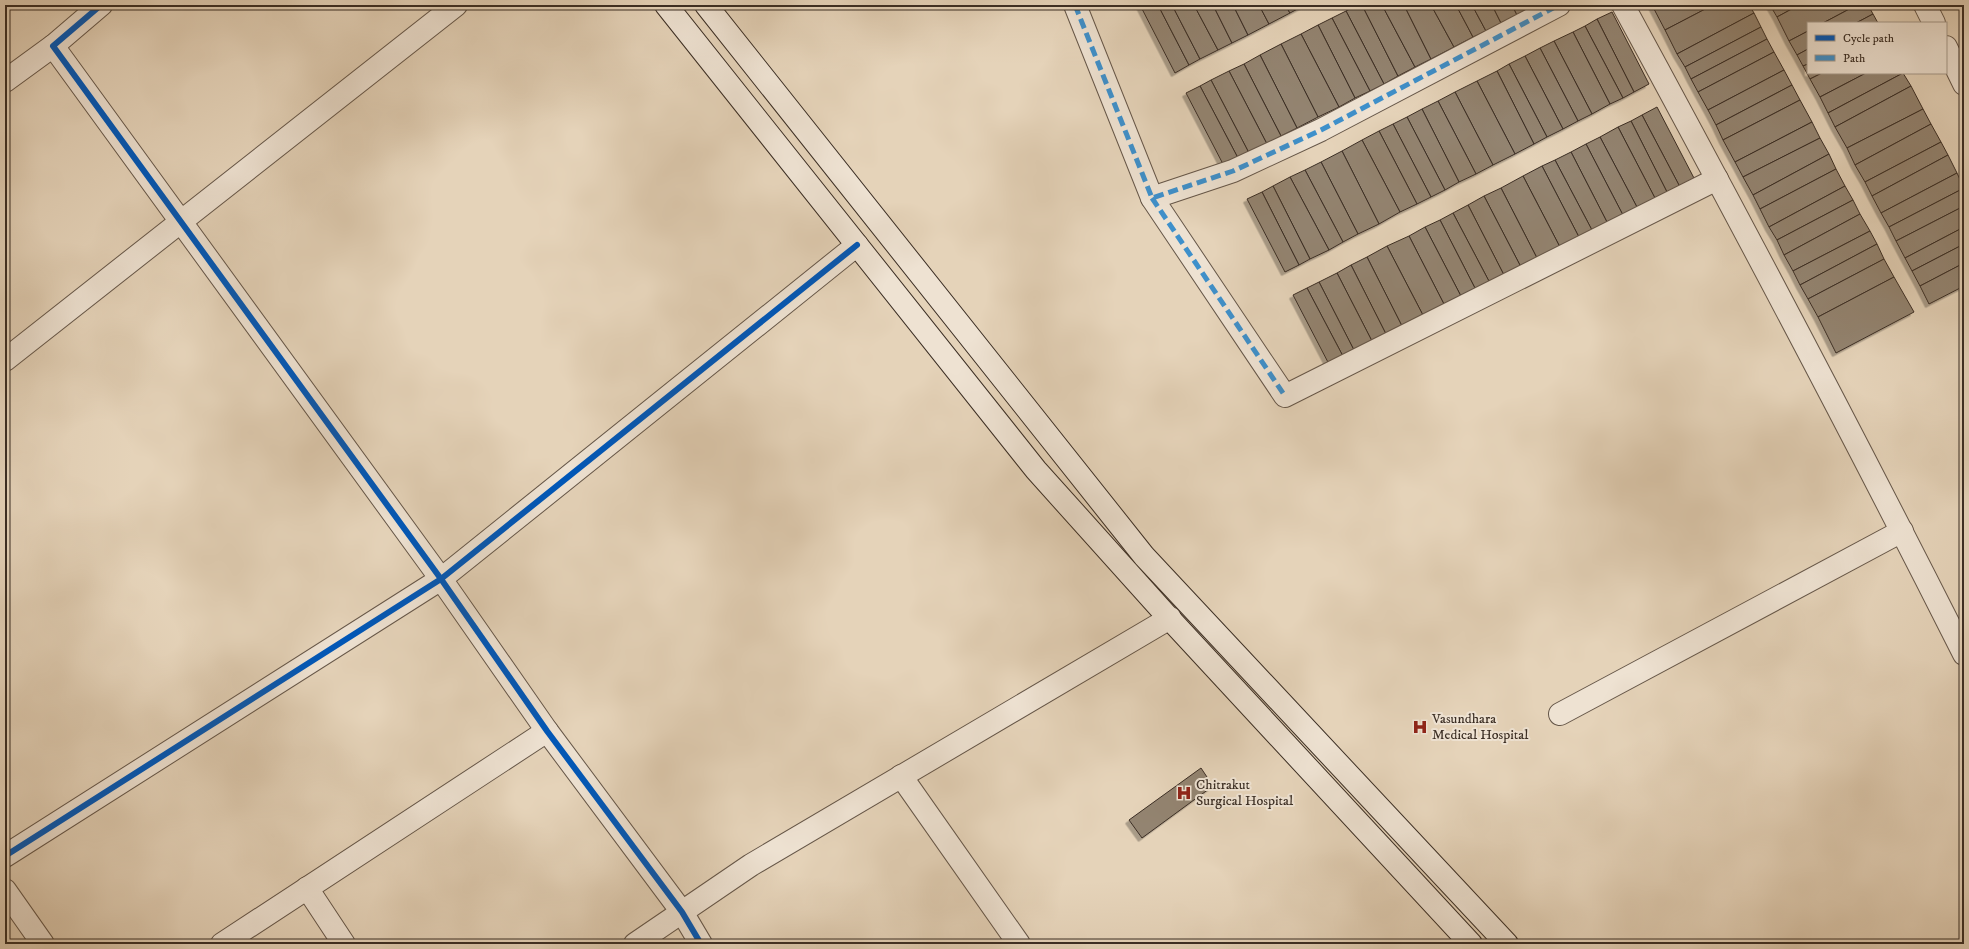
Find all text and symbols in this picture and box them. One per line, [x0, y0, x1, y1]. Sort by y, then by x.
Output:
legend [1807, 22, 1947, 74]
text: Cycle path [1843, 31, 1895, 46]
text: Path [1843, 51, 1866, 66]
place label: Vasundhara Medical Hospital [1431, 710, 1529, 744]
hospital icon: Vasundhara Medical Hospital [1411, 718, 1429, 736]
place label: Chitrakut Surgical Hospital [1196, 776, 1294, 810]
hospital icon: Chitrakut Surgical Hospital [1175, 784, 1193, 802]

